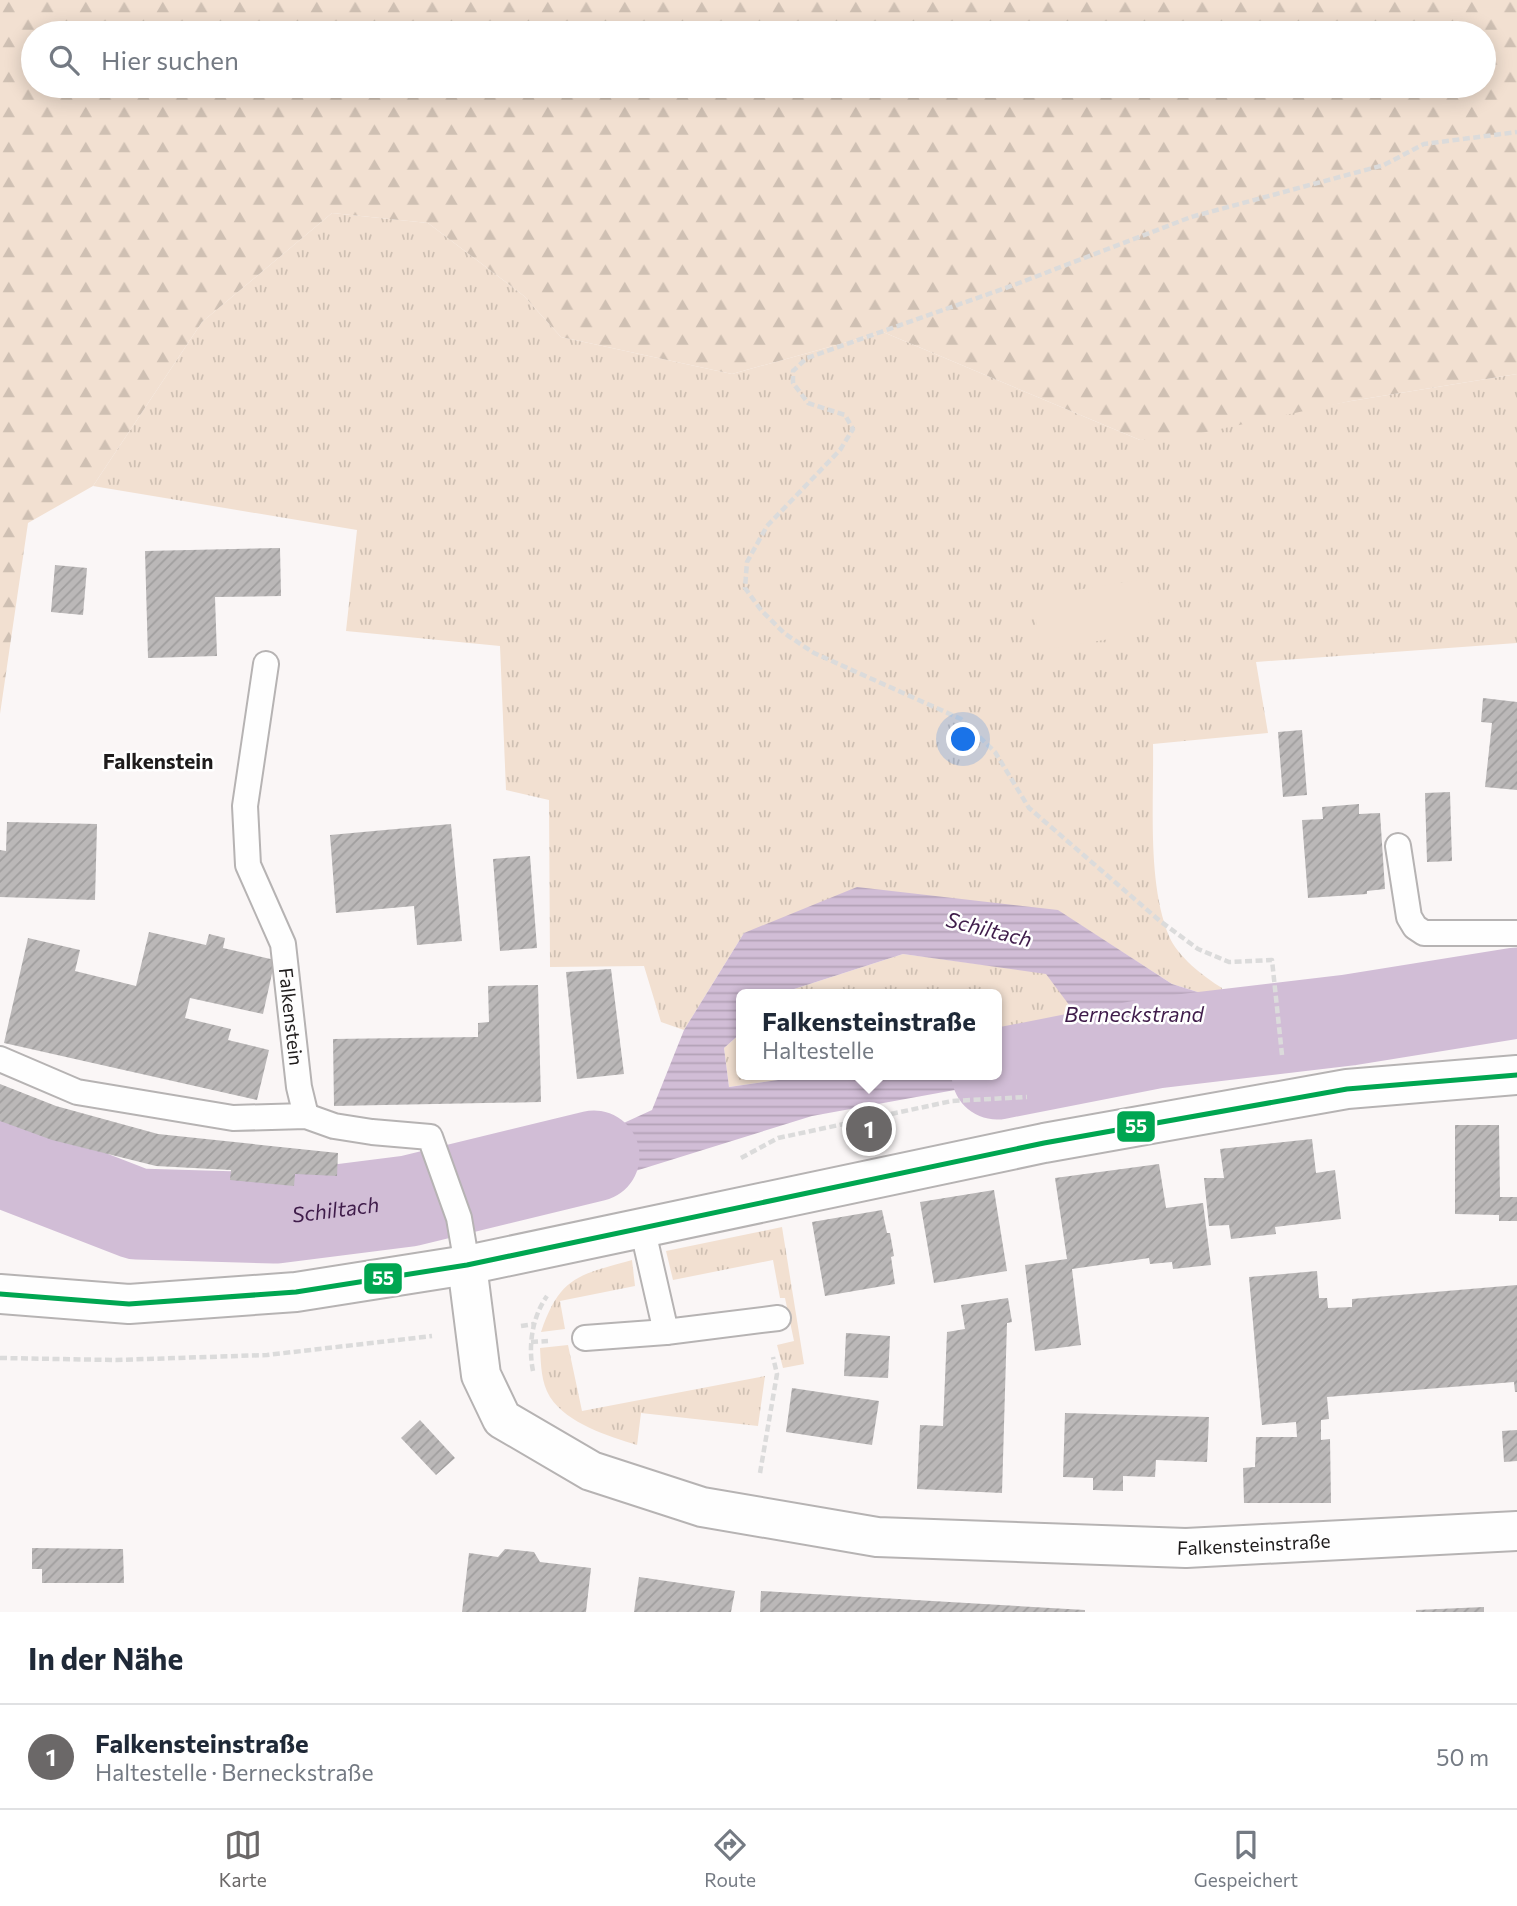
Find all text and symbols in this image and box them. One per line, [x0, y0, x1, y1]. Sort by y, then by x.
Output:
search box [21, 21, 1496, 98]
icon: search [45, 41, 83, 79]
text: Hier suchen [101, 44, 239, 75]
your location [946, 722, 980, 756]
district label: Falkenstein [103, 748, 213, 773]
water label: Schiltach [944, 906, 1035, 951]
street label: Falkenstein [275, 966, 308, 1067]
popup [736, 989, 1002, 1080]
water label: Berneckstrand [1064, 1001, 1205, 1026]
text: Falkensteinstraße [762, 1005, 976, 1036]
text: Haltestelle [762, 1036, 874, 1064]
pin: 1 [846, 1103, 892, 1155]
line badge: 55 [1116, 1110, 1156, 1143]
text: 55 [1125, 1114, 1147, 1137]
water label: Schiltach [290, 1191, 380, 1227]
line badge: 55 [363, 1262, 403, 1295]
text: 55 [372, 1266, 394, 1289]
street label: Falkensteinstraße [1177, 1529, 1331, 1559]
text: In der Nähe [28, 1639, 183, 1676]
text: Falkensteinstraße [95, 1727, 309, 1758]
text: 1 [46, 1743, 56, 1771]
text: 50 m [1436, 1743, 1489, 1771]
text: Haltestelle · Berneckstraße [95, 1758, 374, 1786]
tab: Karte [219, 1826, 267, 1891]
tab: Route [704, 1826, 756, 1891]
tab: Gespeichert [1194, 1826, 1298, 1891]

